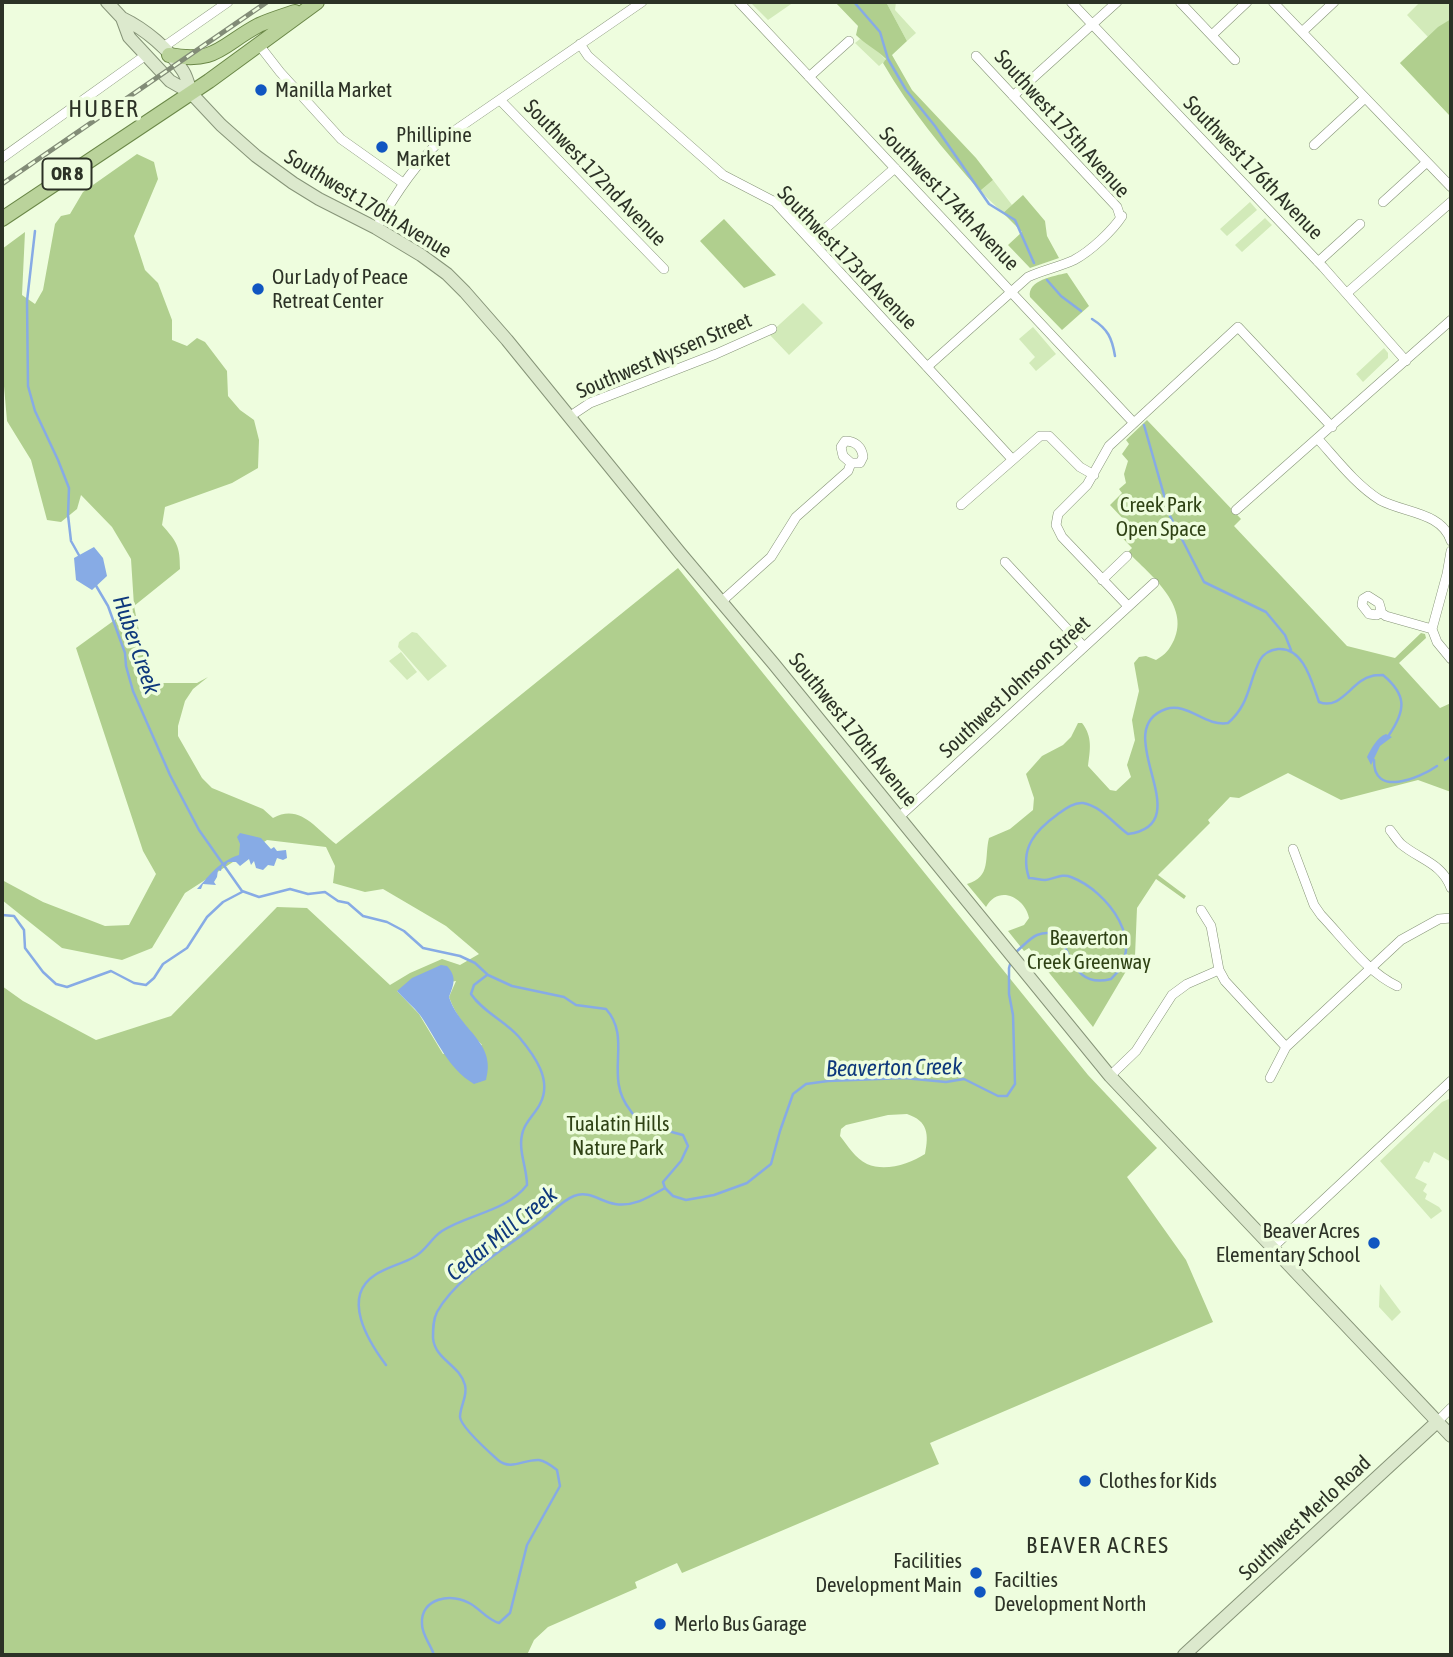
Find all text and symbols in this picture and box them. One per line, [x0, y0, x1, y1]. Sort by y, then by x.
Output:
street label: Southwest 175th Avenue [989, 45, 1135, 203]
place label: Manilla Market [275, 77, 392, 103]
marker: Manilla Market [253, 82, 269, 98]
street label: Southwest 176th Avenue [1178, 91, 1328, 245]
street label: Southwest 172nd Avenue [519, 94, 671, 252]
district label: HUBER [69, 95, 139, 123]
place label: Phillipine Market [396, 122, 472, 172]
street label: Southwest 174th Avenue [874, 122, 1024, 276]
marker: Phillipine Market [374, 139, 390, 155]
street label: Southwest 170th Avenue [280, 144, 456, 264]
road number: OR 8 [42, 158, 92, 190]
street label: Southwest 173rd Avenue [772, 181, 922, 335]
place label: Our Lady of Peace Retreat Center [272, 264, 408, 314]
marker: Our Lady of Peace Retreat Center [250, 281, 266, 297]
street label: Southwest Nyssen Street [573, 308, 755, 404]
park label: Creek Park Open Space [1116, 492, 1206, 542]
water label: Huber Creek [106, 592, 166, 698]
street label: Southwest Johnson Street [934, 611, 1096, 763]
street label: Southwest 170th Avenue [783, 648, 923, 812]
park label: Beaverton Creek Greenway [1027, 925, 1151, 975]
water label: Beaverton Creek [826, 1053, 962, 1083]
park label: Tualatin Hills Nature Park [567, 1111, 669, 1161]
water label: Cedar Mill Creek [441, 1181, 563, 1287]
place label: Beaver Acres Elementary School [1216, 1218, 1360, 1268]
marker: Beaver Acres Elementary School [1366, 1235, 1382, 1251]
street label: Southwest Merlo Road [1234, 1450, 1376, 1586]
place label: Clothes for Kids [1099, 1468, 1217, 1494]
marker: Clothes for Kids [1077, 1473, 1093, 1489]
district label: BEAVER ACRES [1028, 1532, 1168, 1560]
place label: Facilities Development Main [815, 1548, 962, 1598]
marker: Facilities Development Main [968, 1565, 984, 1581]
place label: Facilties Development North [994, 1567, 1146, 1617]
marker: Facilties Development North [972, 1584, 988, 1600]
place label: Merlo Bus Garage [674, 1611, 807, 1637]
marker: Merlo Bus Garage [652, 1616, 668, 1632]

